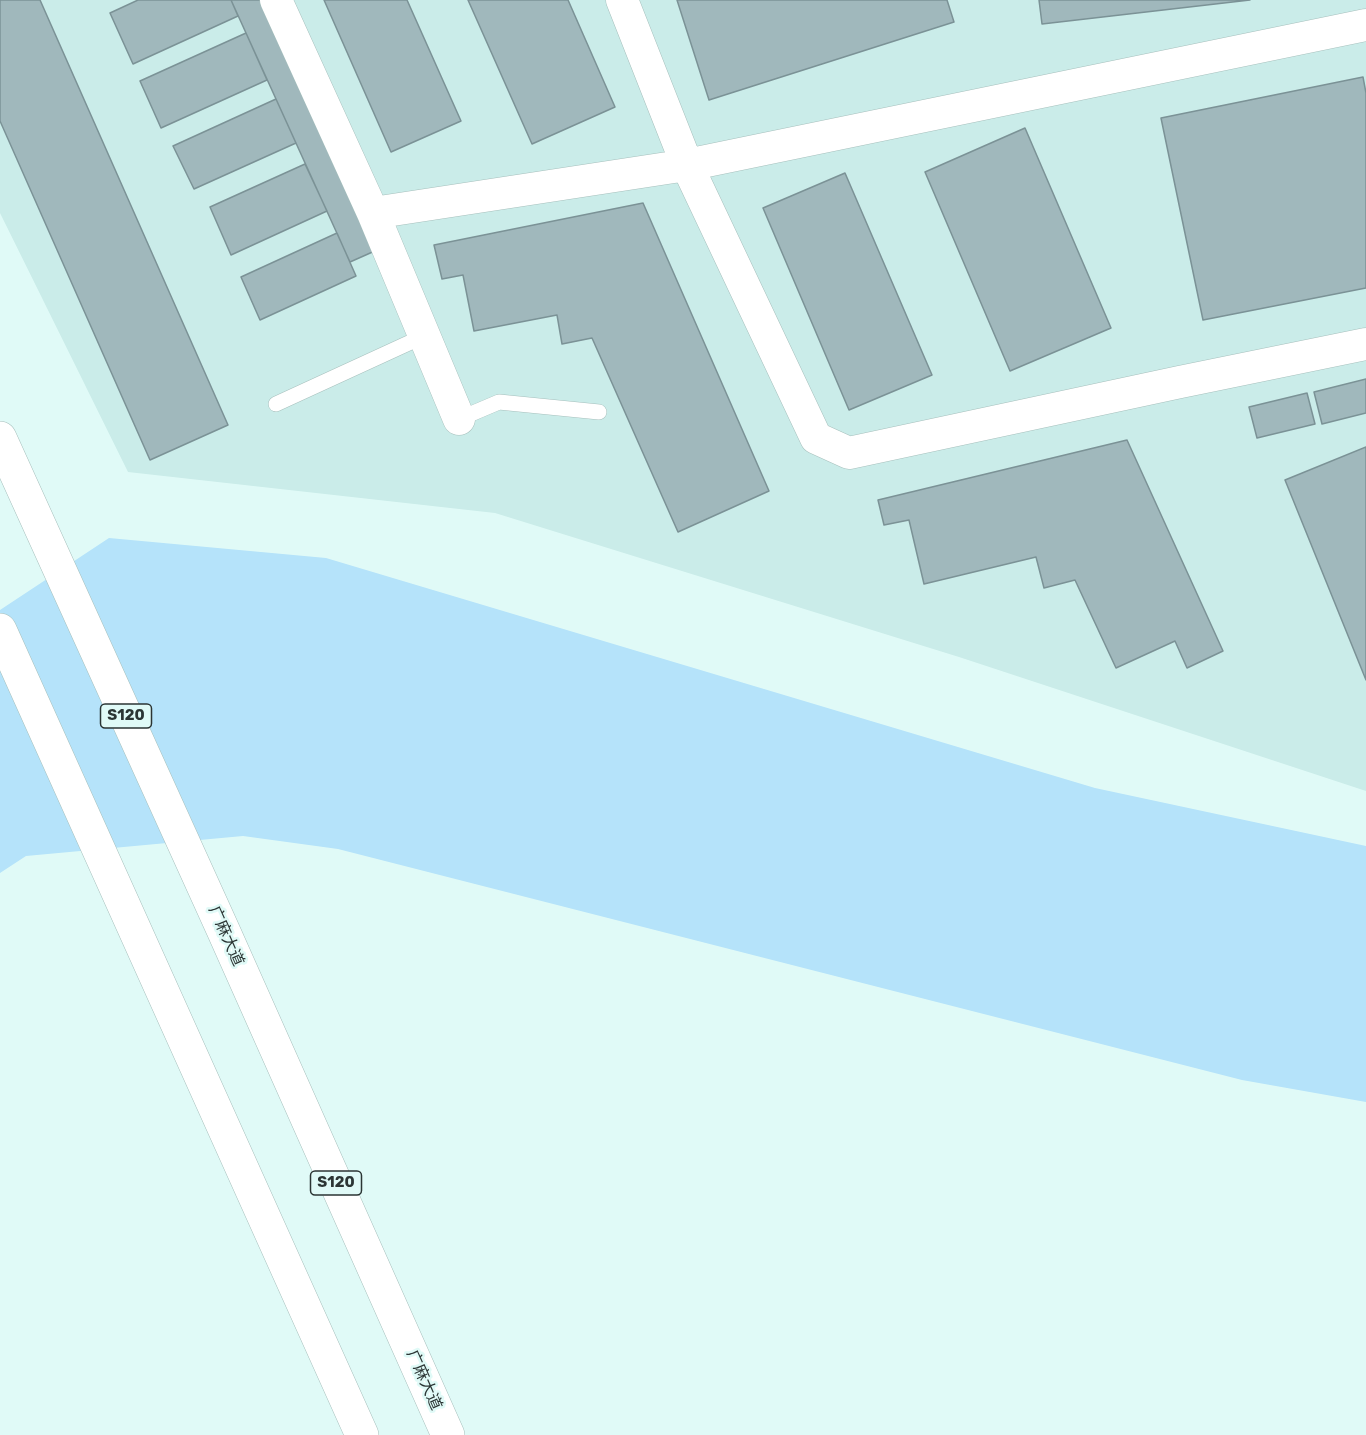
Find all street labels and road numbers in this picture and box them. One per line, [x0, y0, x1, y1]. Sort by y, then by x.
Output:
road number: S120 [100, 704, 152, 728]
street label: 广麻大道 [204, 903, 248, 969]
road number: S120 [310, 1171, 362, 1195]
street label: 广麻大道 [402, 1347, 446, 1413]

